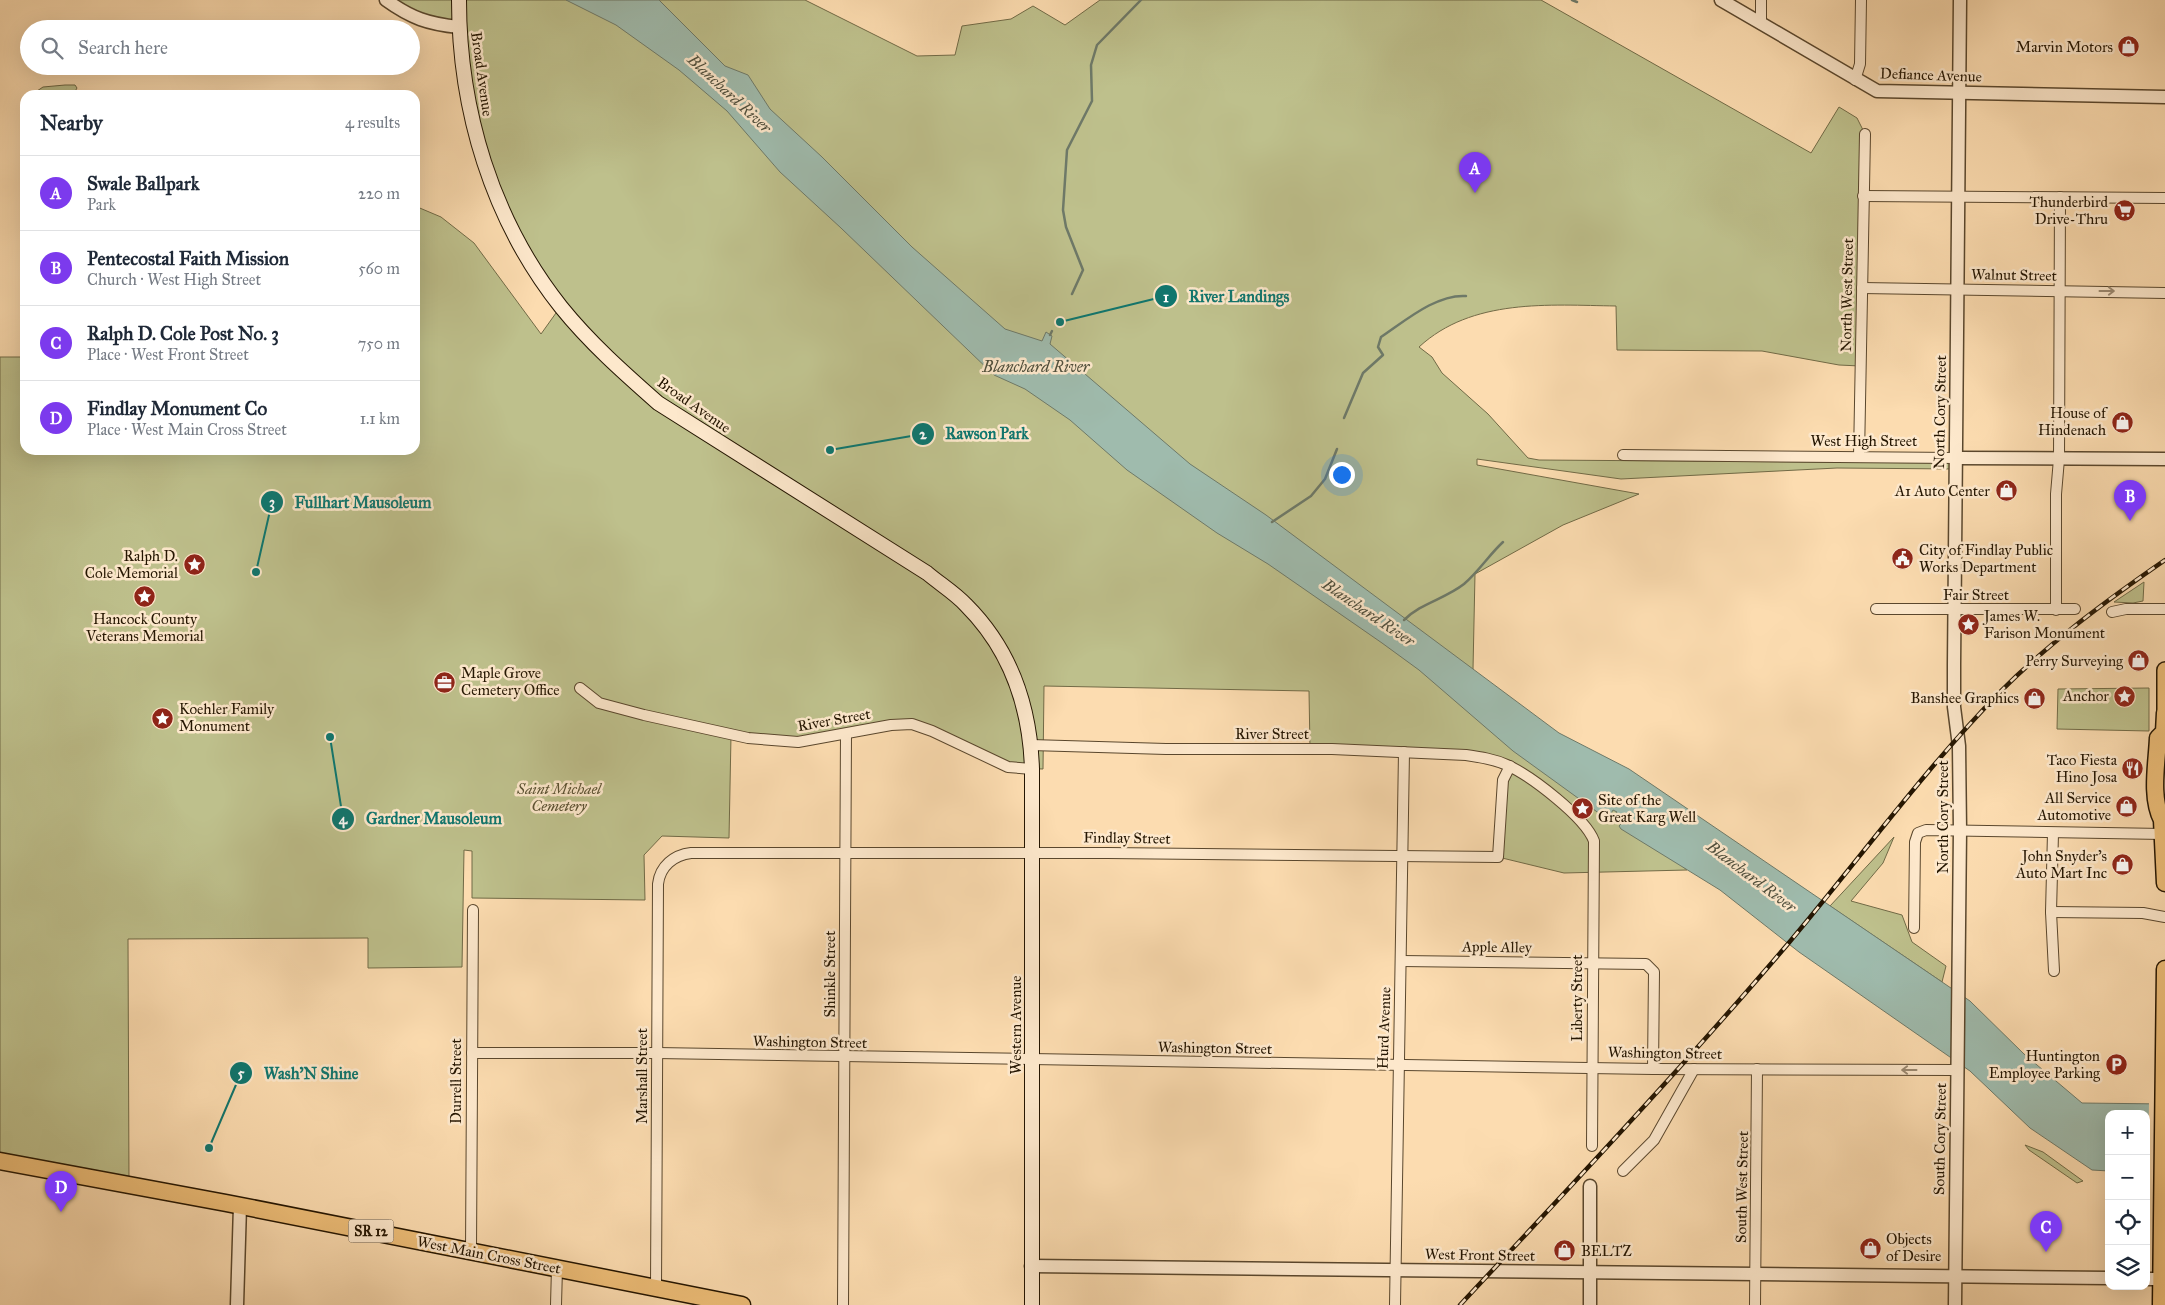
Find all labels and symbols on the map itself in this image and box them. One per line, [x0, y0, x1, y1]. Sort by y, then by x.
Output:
street label: Broad Avenue [467, 31, 497, 117]
shop icon: Marvin Motors [2117, 35, 2141, 59]
place label: Marvin Motors [2016, 38, 2113, 56]
water label: Blanchard River [683, 49, 776, 138]
street label: Defiance Avenue [1880, 64, 1982, 86]
pin: A [1459, 152, 1491, 193]
place label: Thunderbird Drive-Thru [2030, 193, 2108, 228]
supermarket icon: Thunderbird Drive-Thru [2112, 199, 2136, 223]
street label: North West Street [1837, 237, 1857, 352]
street label: Walnut Street [1971, 265, 2058, 285]
callout: River Landings [1154, 281, 1300, 312]
one-way arrow [2099, 286, 2115, 296]
text: River Landings [1189, 287, 1290, 307]
text: 1 [1163, 288, 1169, 306]
street label: North Cory Street [1930, 354, 1950, 469]
water label: Blanchard River [982, 357, 1091, 376]
street label: Broad Avenue [654, 373, 734, 437]
place label: House of Hindenach [2038, 404, 2109, 439]
shop icon: House of Hindenach [2110, 410, 2134, 434]
callout: Rawson Park [911, 418, 1039, 449]
text: Rawson Park [945, 424, 1029, 443]
text: 2 [919, 425, 927, 443]
street label: West High Street [1811, 432, 1918, 450]
your location [1329, 462, 1355, 488]
shop icon: A1 Auto Center [1994, 479, 2018, 503]
pin: B [2114, 480, 2146, 521]
place label: A1 Auto Center [1894, 482, 1990, 500]
callout: Fullhart Mausoleum [259, 487, 441, 518]
text: 3 [269, 493, 275, 512]
text: Fullhart Mausoleum [295, 493, 432, 512]
place label: City of Findlay Public Works Department [1919, 541, 2053, 576]
place label: Ralph D. Cole Memorial [85, 547, 179, 582]
public building icon: City of Findlay Public Works Department [1891, 547, 1915, 571]
place icon: Ralph D. Cole Memorial [182, 553, 206, 577]
water label: Blanchard River [1318, 574, 1419, 651]
place icon: Hancock County Veterans Memorial [133, 584, 157, 608]
street label: Fair Street [1943, 586, 2010, 604]
place label: James W. Farison Monument [1982, 607, 2106, 642]
place label: Hancock County Veterans Memorial [85, 610, 205, 645]
place icon: James W. Farison Monument [1956, 613, 1980, 637]
shop icon: Perry Surveying [2127, 649, 2151, 673]
place label: Perry Surveying [2025, 652, 2124, 670]
place label: Maple Grove Cemetery Office [461, 664, 560, 699]
office icon: Maple Grove Cemetery Office [433, 670, 457, 694]
place icon: Anchor [2113, 684, 2137, 708]
shop icon: Banshee Graphics [2023, 686, 2047, 710]
place label: Anchor [2062, 687, 2109, 705]
place label: Banshee Graphics [1911, 689, 2019, 707]
place label: Koehler Family Monument [179, 700, 275, 735]
street label: River Street [796, 705, 873, 735]
place icon: Koehler Family Monument [151, 706, 175, 730]
street label: River Street [1235, 725, 1310, 743]
place label: Taco Fiesta Hino Josa [2047, 751, 2118, 787]
restaurant icon: Taco Fiesta Hino Josa [2121, 757, 2145, 781]
street label: North Cory Street [1934, 760, 1952, 874]
park label: Saint Michael Cemetery [516, 780, 603, 815]
place label: All Service Automotive [2036, 789, 2111, 824]
place label: Site of the Great Karg Well [1598, 791, 1697, 826]
shop icon: All Service Automotive [2115, 795, 2139, 819]
place icon: Site of the Great Karg Well [1570, 797, 1594, 821]
callout: Gardner Mausoleum [331, 803, 511, 834]
text: Gardner Mausoleum [366, 809, 502, 828]
text: 4 [339, 810, 348, 829]
street label: Findlay Street [1083, 828, 1171, 848]
water label: Blanchard River [1702, 836, 1801, 917]
place label: John Snyder's Auto Mart Inc [2015, 847, 2107, 882]
shop icon: John Snyder's Auto Mart Inc [2111, 853, 2135, 877]
street label: Shinkle Street [821, 930, 839, 1017]
street label: Apple Alley [1461, 937, 1533, 957]
street label: Liberty Street [1568, 954, 1586, 1042]
street label: Western Avenue [1007, 976, 1025, 1074]
street label: Hurd Avenue [1374, 987, 1394, 1069]
street label: Marshall Street [633, 1027, 651, 1124]
street label: Washington Street [753, 1032, 868, 1052]
street label: Durrell Street [447, 1037, 465, 1124]
street label: Washington Street [1158, 1038, 1273, 1058]
street label: Washington Street [1608, 1043, 1723, 1063]
place label: Huntington Employee Parking [1989, 1047, 2101, 1082]
parking icon: Huntington Employee Parking [2104, 1053, 2128, 1077]
callout: Wash'N Shine [228, 1058, 368, 1089]
text: 5 [238, 1064, 245, 1082]
text: Wash'N Shine [264, 1064, 359, 1083]
one-way arrow [1901, 1065, 1917, 1075]
street label: South Cory Street [1930, 1082, 1950, 1195]
street label: South West Street [1732, 1130, 1752, 1243]
pin: D [45, 1171, 77, 1212]
pin: C [2030, 1211, 2062, 1252]
road number: SR 12 [348, 1220, 394, 1242]
place label: Objects of Desire [1886, 1230, 1941, 1265]
street label: West Main Cross Street [416, 1232, 563, 1278]
shop icon: Objects of Desire [1858, 1236, 1882, 1260]
shop icon: BELTZ [1553, 1239, 1577, 1263]
place label: BELTZ [1581, 1242, 1632, 1260]
street label: West Front Street [1425, 1245, 1536, 1265]

